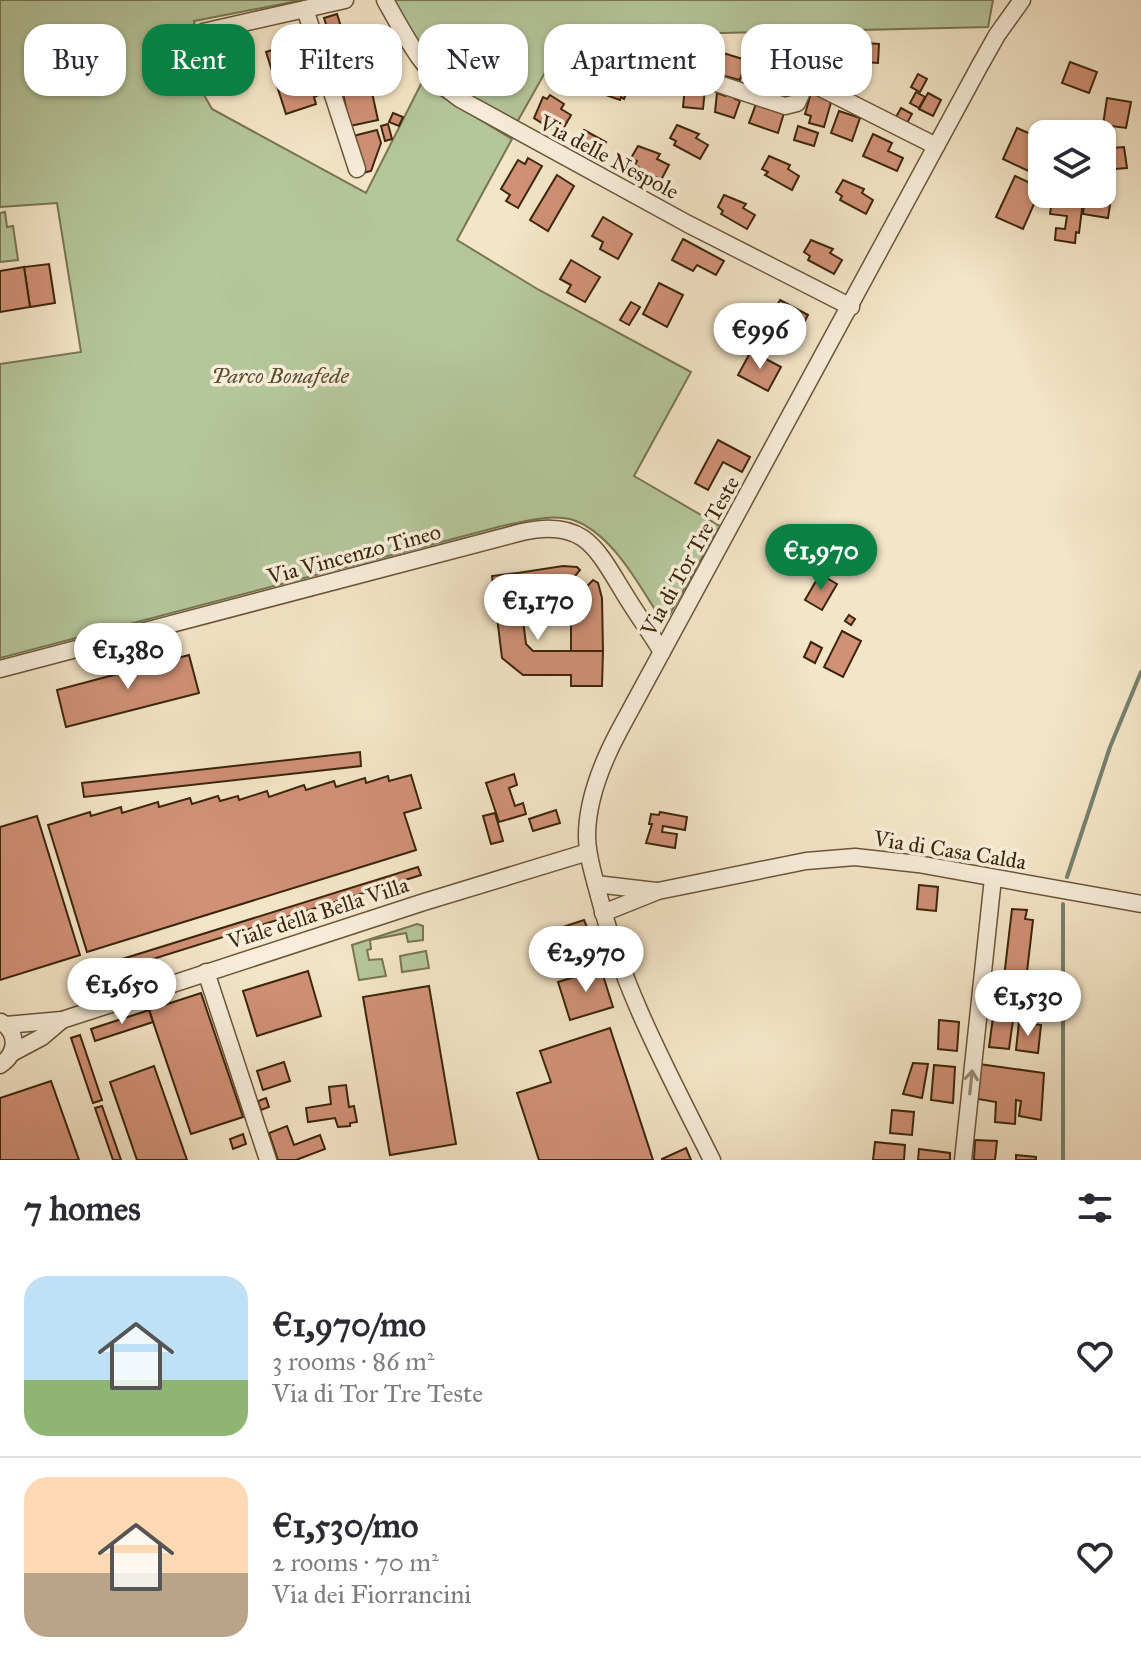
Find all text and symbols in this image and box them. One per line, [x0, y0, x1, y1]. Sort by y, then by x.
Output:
chip: Buy [24, 24, 126, 96]
chip: Rent [142, 24, 255, 96]
chip: Filters [271, 24, 402, 96]
chip: New [418, 24, 528, 96]
chip: Apartment [544, 24, 725, 96]
chip: House [741, 24, 872, 96]
street label: Via delle Nespole [534, 108, 683, 205]
map controls [1028, 120, 1116, 208]
button: layers [1028, 120, 1116, 208]
pin: €996 [713, 303, 807, 371]
text: €996 [731, 313, 789, 345]
park label: Parco Bonafede [211, 362, 349, 389]
street label: Via di Tor Tre Teste [634, 471, 745, 642]
street label: Via Vincenzo Tineo [263, 518, 444, 590]
pin: €1,970 [756, 524, 886, 592]
text: €1,970 [783, 534, 859, 566]
pin: €1,170 [473, 574, 603, 642]
text: €1,170 [502, 584, 574, 616]
pin: €1,380 [63, 623, 193, 691]
text: €1,380 [92, 633, 164, 665]
street label: Via di Casa Calda [871, 824, 1029, 875]
street label: Viale della Bella Villa [223, 871, 413, 955]
pin: €2,970 [521, 926, 651, 994]
text: €2,970 [547, 936, 625, 968]
pin: €1,650 [57, 958, 187, 1026]
text: €1,650 [85, 968, 159, 1000]
pin: €1,530 [963, 970, 1093, 1038]
text: €1,530 [993, 980, 1063, 1012]
one-way arrow [964, 1069, 979, 1096]
icon: filters [1073, 1186, 1117, 1230]
text: 7 homes [24, 1188, 141, 1229]
text: €1,970/mo [272, 1304, 426, 1345]
icon: home [88, 1308, 184, 1404]
icon: heart [1073, 1334, 1117, 1378]
text: 3 rooms · 86 m² [272, 1345, 435, 1377]
text: Via di Tor Tre Teste [272, 1377, 483, 1409]
text: €1,530/mo [272, 1505, 418, 1546]
icon: home [88, 1509, 184, 1605]
icon: heart [1073, 1535, 1117, 1579]
text: 2 rooms · 70 m² [272, 1546, 439, 1578]
text: Via dei Fiorrancini [272, 1578, 472, 1610]

